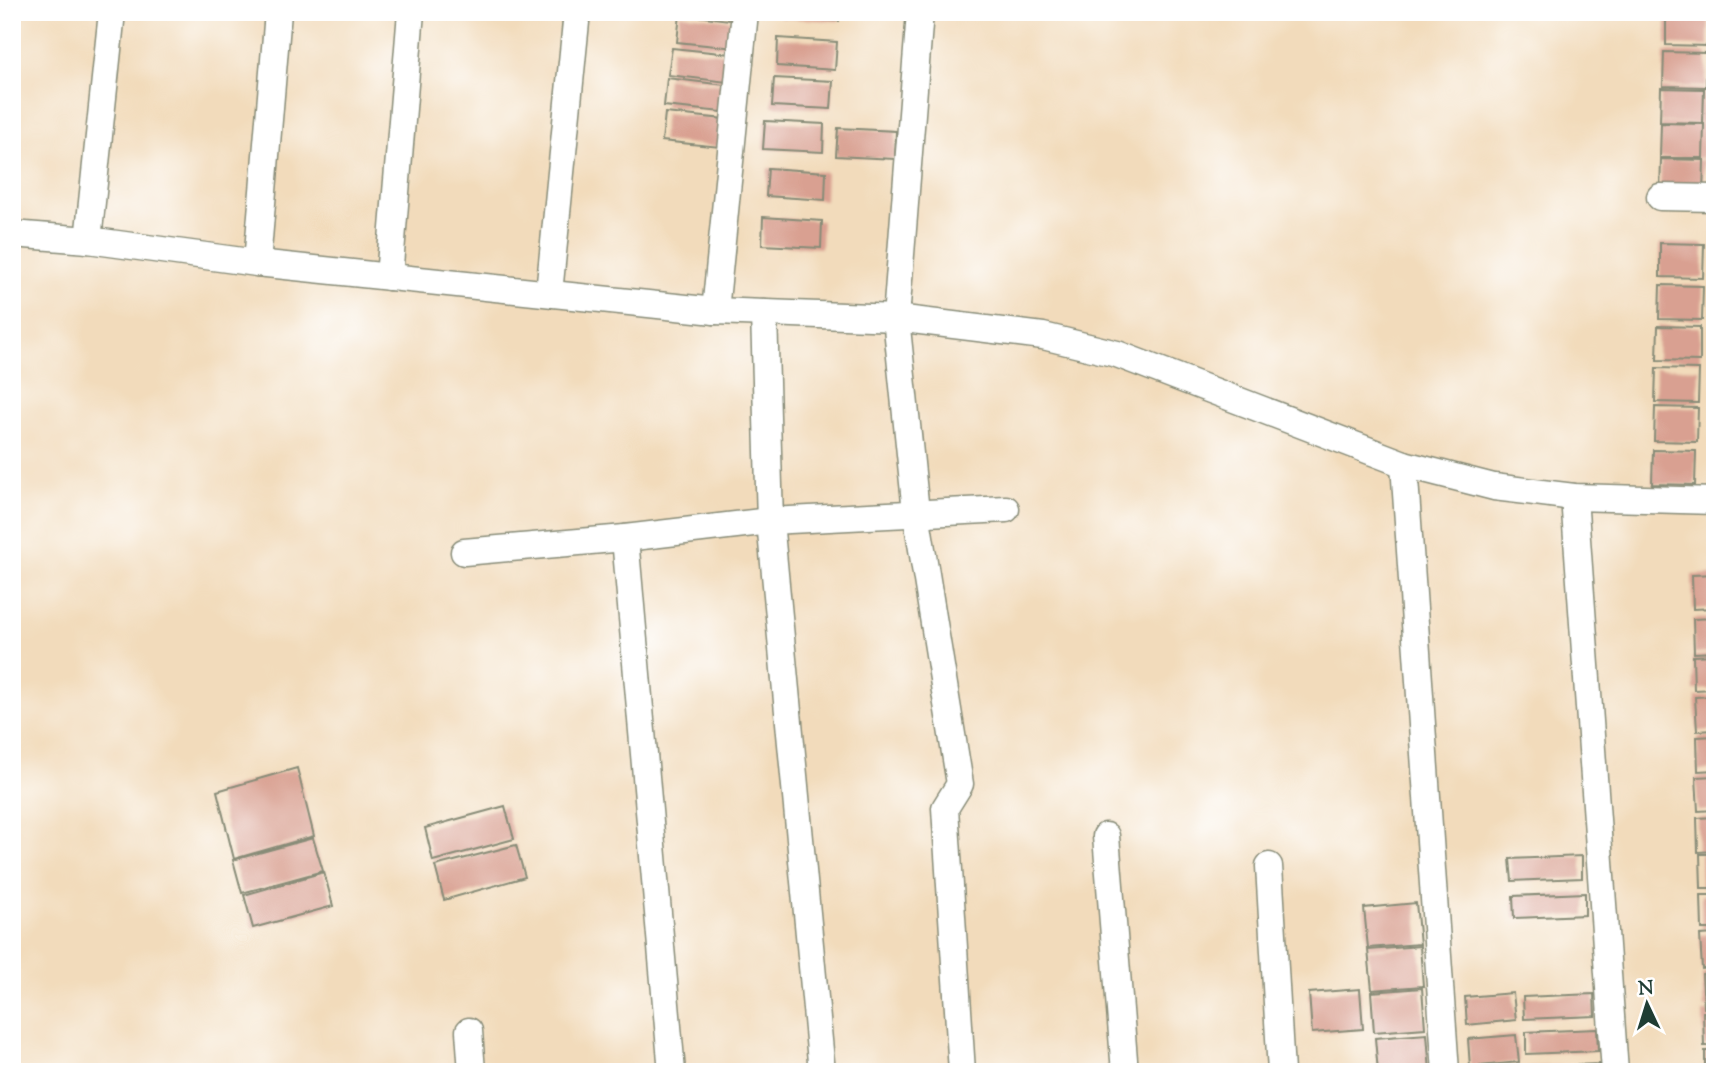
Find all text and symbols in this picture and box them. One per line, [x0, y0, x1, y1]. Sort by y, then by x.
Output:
north arrow [1612, 968, 1682, 1038]
text: N [1637, 976, 1654, 1004]

